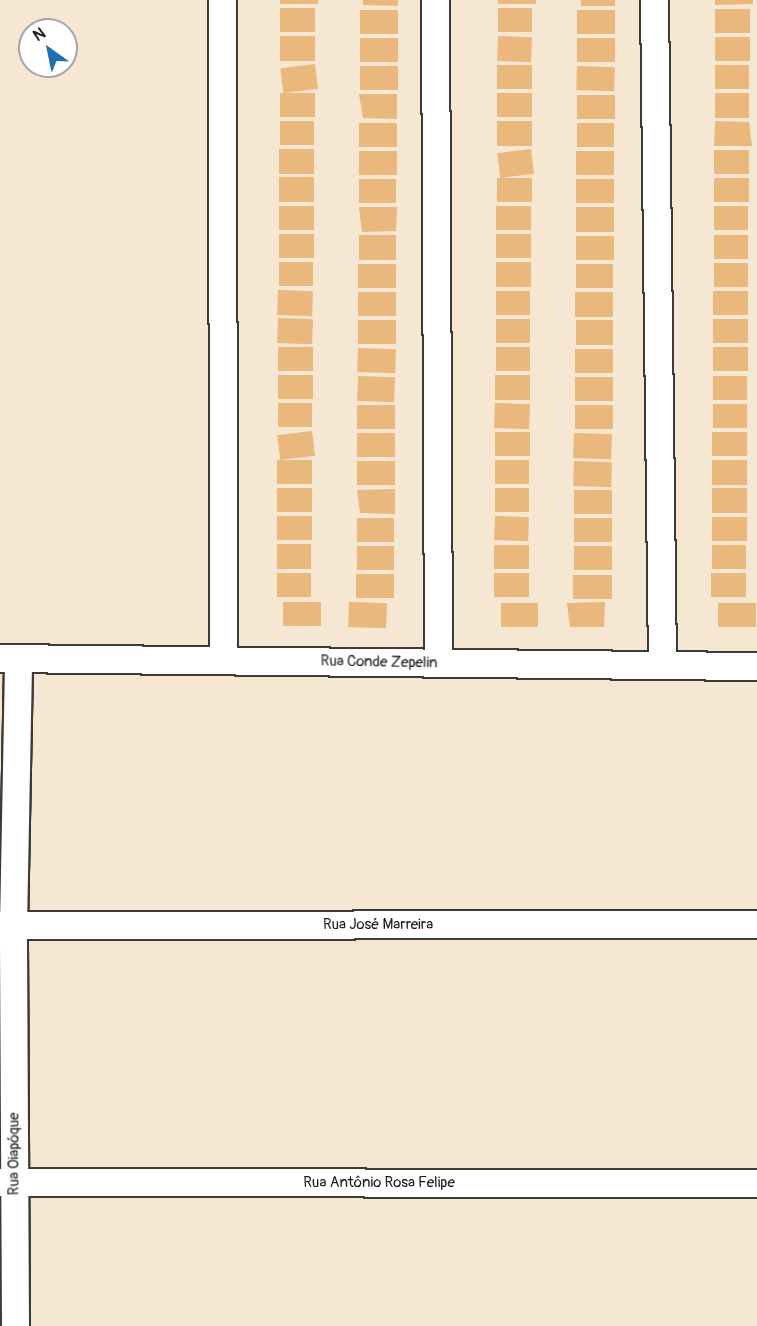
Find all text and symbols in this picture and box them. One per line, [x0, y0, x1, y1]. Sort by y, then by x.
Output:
north arrow [18, 18, 78, 78]
text: N [29, 23, 49, 46]
street label: Rua Conde Zepelin [320, 652, 438, 672]
street label: Rua José Marreira [323, 916, 433, 934]
street label: Rua Oiapóque [5, 1113, 23, 1195]
street label: Rua Antônio Rosa Felipe [303, 1174, 455, 1192]

